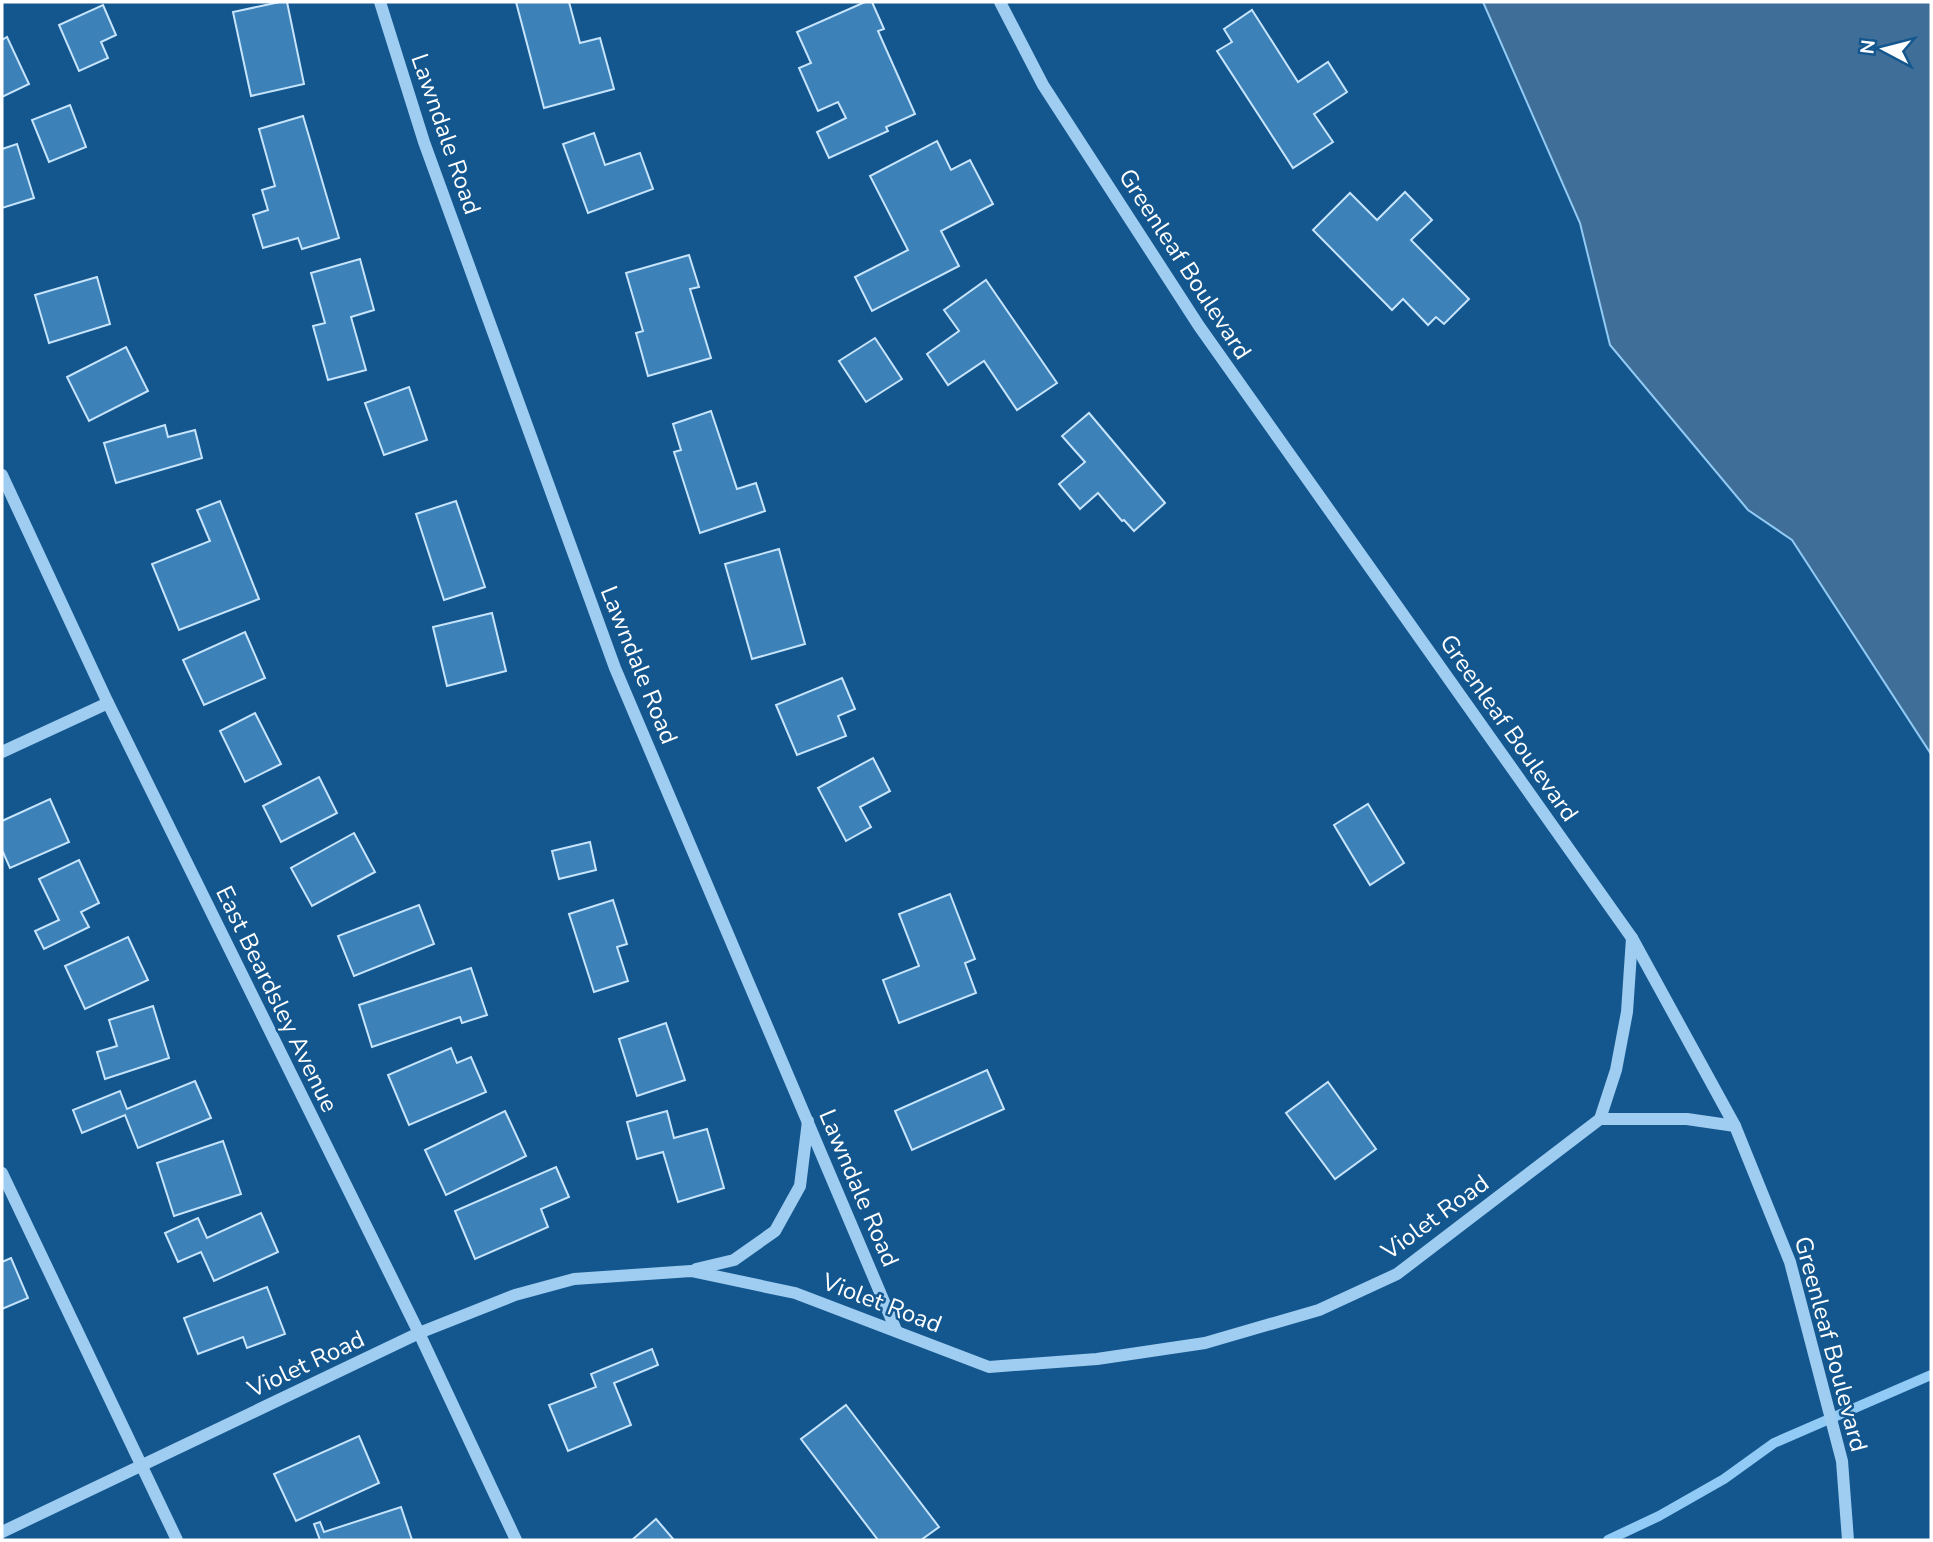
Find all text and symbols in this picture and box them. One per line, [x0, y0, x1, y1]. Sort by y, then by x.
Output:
north arrow [1849, 14, 1919, 84]
text: N [1854, 38, 1882, 56]
street label: Lawndale Road [404, 49, 488, 219]
street label: Greenleaf Boulevard [1111, 162, 1259, 366]
street label: Lawndale Road [593, 581, 685, 749]
street label: Greenleaf Boulevard [1432, 628, 1586, 828]
street label: East Beardsley Avenue [208, 881, 346, 1117]
street label: Lawndale Road [811, 1104, 907, 1272]
street label: Violet Road [1374, 1167, 1495, 1267]
street label: Greenleaf Boulevard [1787, 1233, 1875, 1455]
street label: Violet Road [817, 1265, 946, 1340]
street label: Violet Road [241, 1323, 370, 1405]

